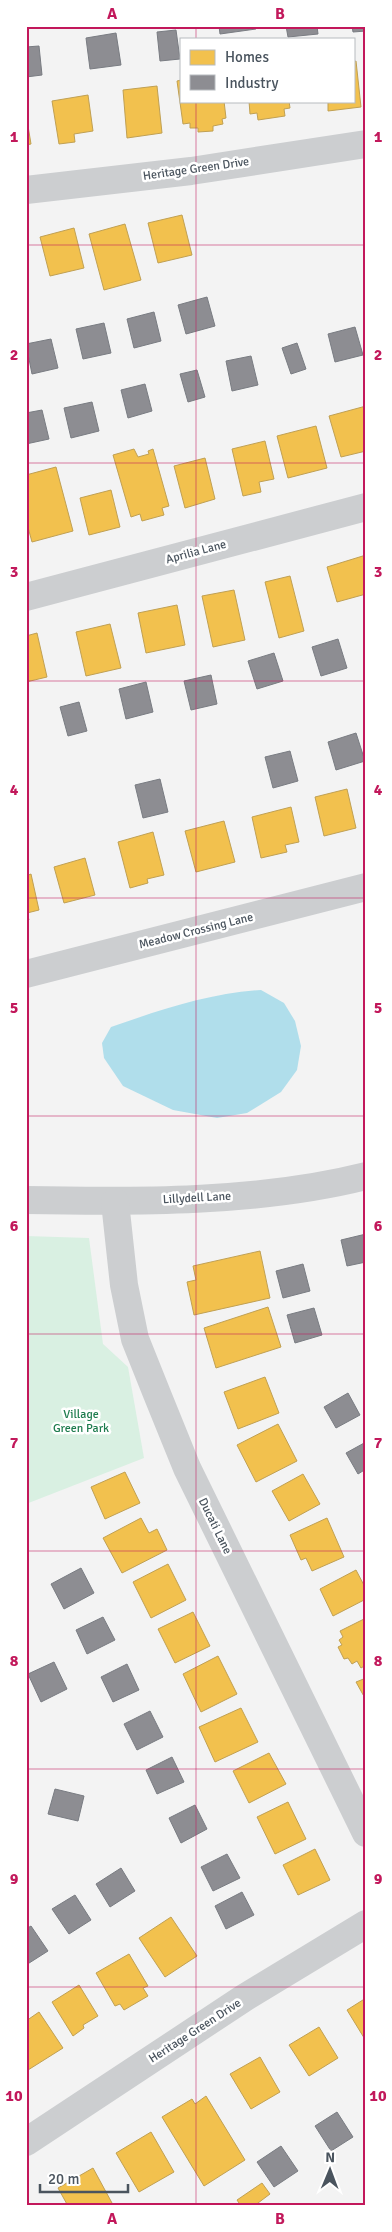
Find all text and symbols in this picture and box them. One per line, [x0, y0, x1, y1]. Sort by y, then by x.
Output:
text: A [107, 4, 118, 24]
text: B [275, 4, 285, 24]
legend [180, 38, 354, 102]
text: Homes [225, 48, 269, 66]
text: Industry [225, 74, 278, 92]
text: 1 [10, 127, 19, 147]
text: 1 [374, 127, 383, 147]
street label: Heritage Green Drive [142, 154, 250, 184]
text: 2 [10, 345, 18, 365]
text: 2 [374, 345, 382, 365]
street label: Aprilia Lane [164, 537, 228, 567]
text: 3 [10, 562, 18, 582]
text: 3 [374, 562, 382, 582]
text: 4 [10, 780, 19, 800]
text: 4 [374, 780, 383, 800]
street label: Meadow Crossing Lane [137, 910, 255, 952]
text: 5 [10, 998, 18, 1018]
text: 5 [374, 998, 382, 1018]
street label: Lillydell Lane [163, 1189, 231, 1207]
text: 6 [10, 1216, 19, 1236]
text: 6 [374, 1216, 383, 1236]
park label: Village Green Park [53, 1407, 109, 1436]
text: 7 [10, 1433, 19, 1453]
text: 7 [374, 1433, 383, 1453]
street label: Ducati Lane [195, 1495, 235, 1557]
text: 8 [10, 1651, 19, 1671]
text: 8 [374, 1651, 383, 1671]
text: 9 [10, 1869, 19, 1889]
text: 9 [374, 1869, 383, 1889]
street label: Heritage Green Drive [146, 1996, 244, 2066]
text: 10 [5, 2086, 23, 2106]
text: 10 [369, 2086, 387, 2106]
north arrow [304, 2144, 354, 2194]
text: N [325, 2149, 335, 2166]
scale bar [40, 2162, 128, 2194]
text: 20 m [48, 2170, 79, 2188]
text: A [107, 2209, 118, 2229]
text: B [275, 2209, 285, 2229]

